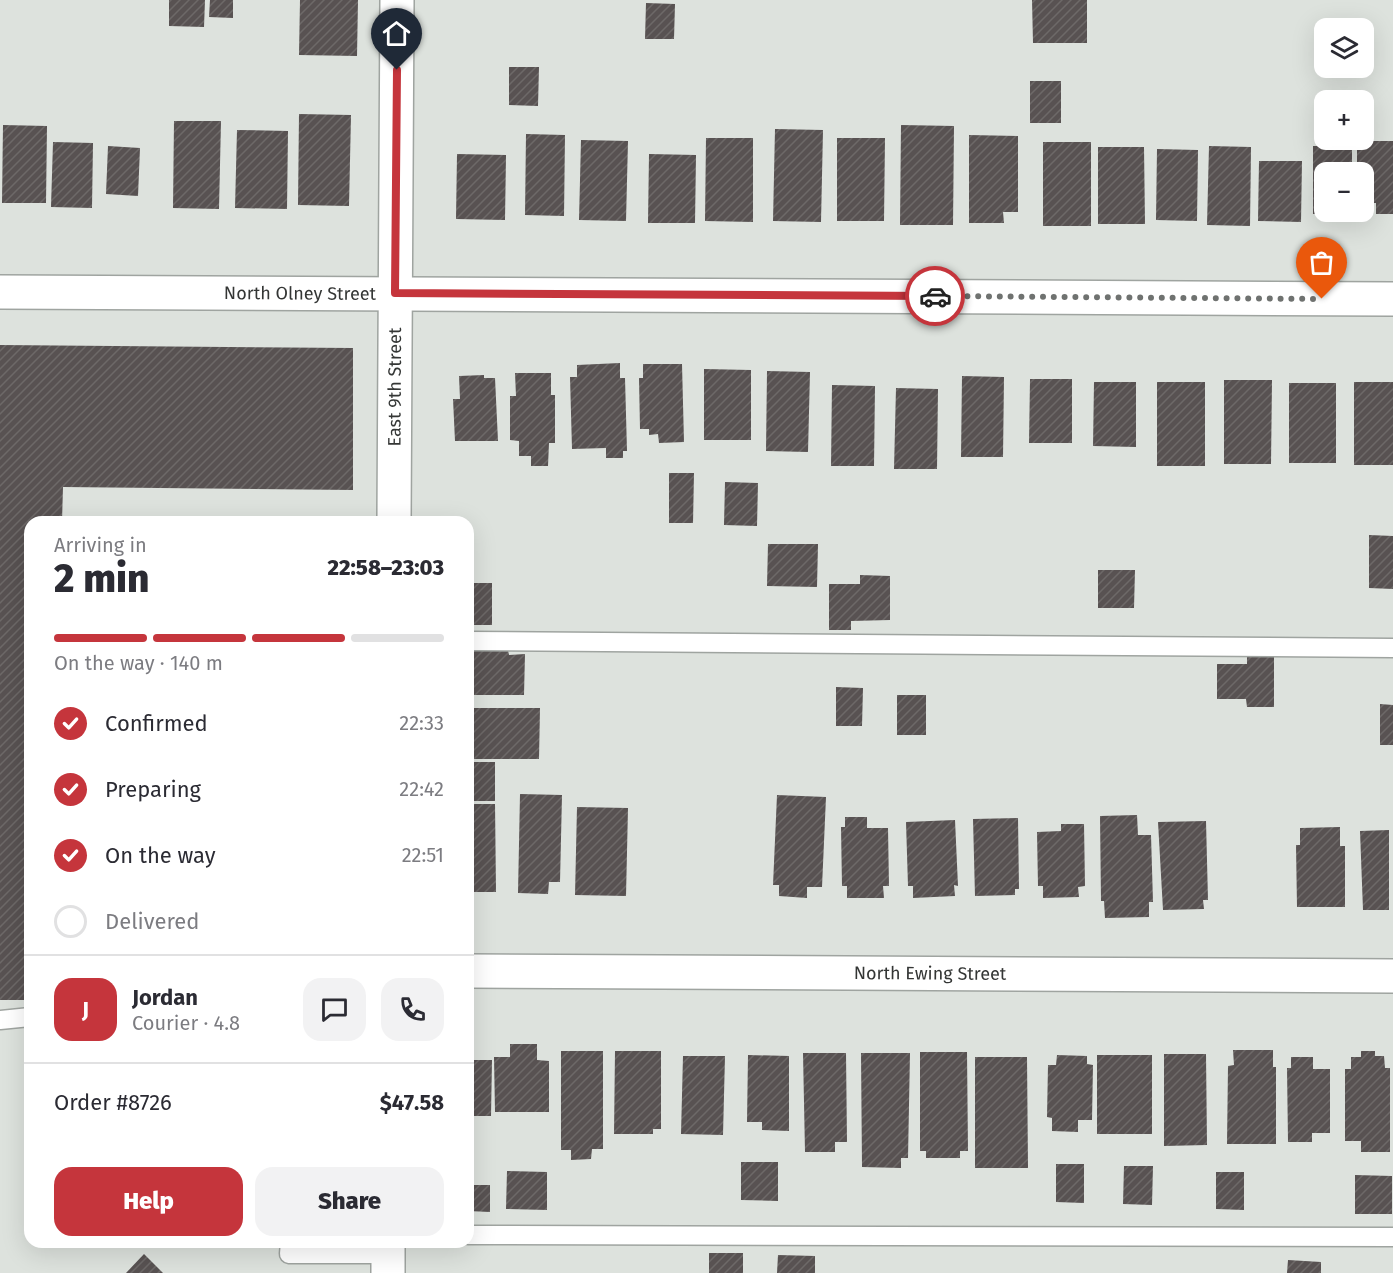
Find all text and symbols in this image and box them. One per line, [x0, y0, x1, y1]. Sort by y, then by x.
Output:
pin [371, 8, 422, 70]
icon: home [380, 17, 413, 50]
map controls [1314, 18, 1374, 222]
button: layers [1314, 18, 1374, 78]
button: + [1314, 90, 1374, 150]
button: − [1314, 162, 1374, 222]
pin [1296, 237, 1347, 299]
icon: bag [1305, 246, 1338, 279]
courier [905, 266, 965, 326]
icon: car [919, 280, 952, 313]
street label: North Olney Street [224, 282, 377, 305]
street label: East 9th Street [383, 327, 406, 447]
text: Arriving in [54, 533, 147, 557]
text: 22:58–23:03 [327, 554, 444, 581]
text: 2 min [54, 556, 150, 602]
text: On the way · 140 m [54, 651, 223, 675]
icon: check [54, 707, 87, 740]
text: Confirmed [105, 710, 208, 737]
text: 22:33 [399, 711, 444, 735]
icon: check [54, 773, 87, 806]
text: Preparing [105, 776, 201, 803]
text: 22:42 [399, 777, 444, 801]
icon: check [54, 839, 87, 872]
text: On the way [105, 842, 216, 869]
text: 22:51 [402, 843, 444, 867]
text: Delivered [105, 908, 200, 935]
street label: North Ewing Street [854, 962, 1007, 985]
button: chat [303, 978, 366, 1041]
button: phone [381, 978, 444, 1041]
text: Jordan [132, 984, 198, 1011]
text: J [82, 996, 89, 1023]
text: Courier · 4.8 [132, 1011, 240, 1035]
text: Order #8726 [54, 1089, 172, 1116]
text: $47.58 [380, 1089, 444, 1116]
button: Help [54, 1167, 243, 1236]
button: Share [255, 1167, 444, 1236]

